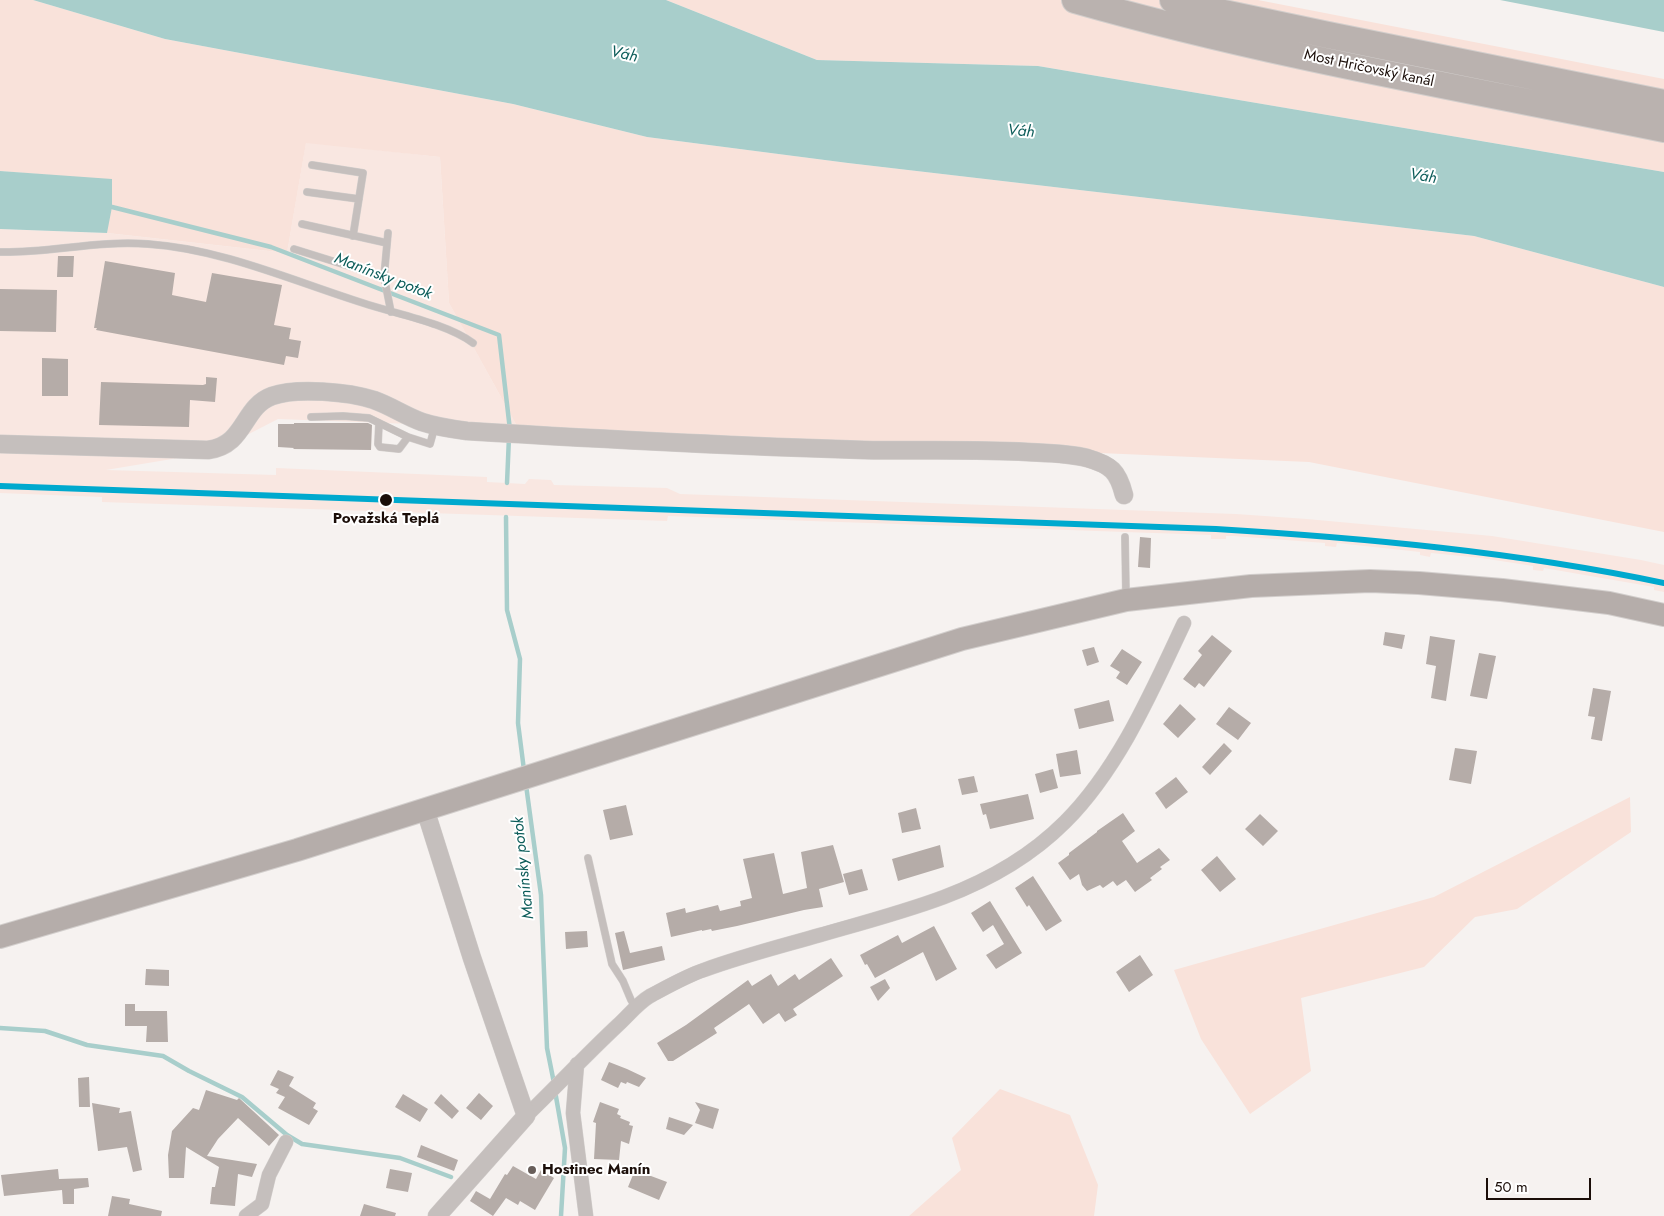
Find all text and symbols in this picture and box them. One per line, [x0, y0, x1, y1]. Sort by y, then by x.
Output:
water label: Váh [609, 43, 639, 67]
street label: Most Hričovský kanál [1302, 46, 1436, 92]
water label: Váh [1007, 121, 1035, 143]
water label: Váh [1408, 165, 1438, 189]
water label: Manínsky potok [331, 250, 435, 304]
marker: Považská Teplá [378, 492, 394, 508]
place label: Považská Teplá [333, 510, 439, 528]
water label: Manínsky potok [509, 816, 539, 920]
place label: Hostinec Manín [542, 1161, 650, 1179]
marker: Hostinec Manín [526, 1164, 538, 1176]
scale bar [1489, 1168, 1594, 1200]
text: 50 m [1494, 1176, 1528, 1198]

